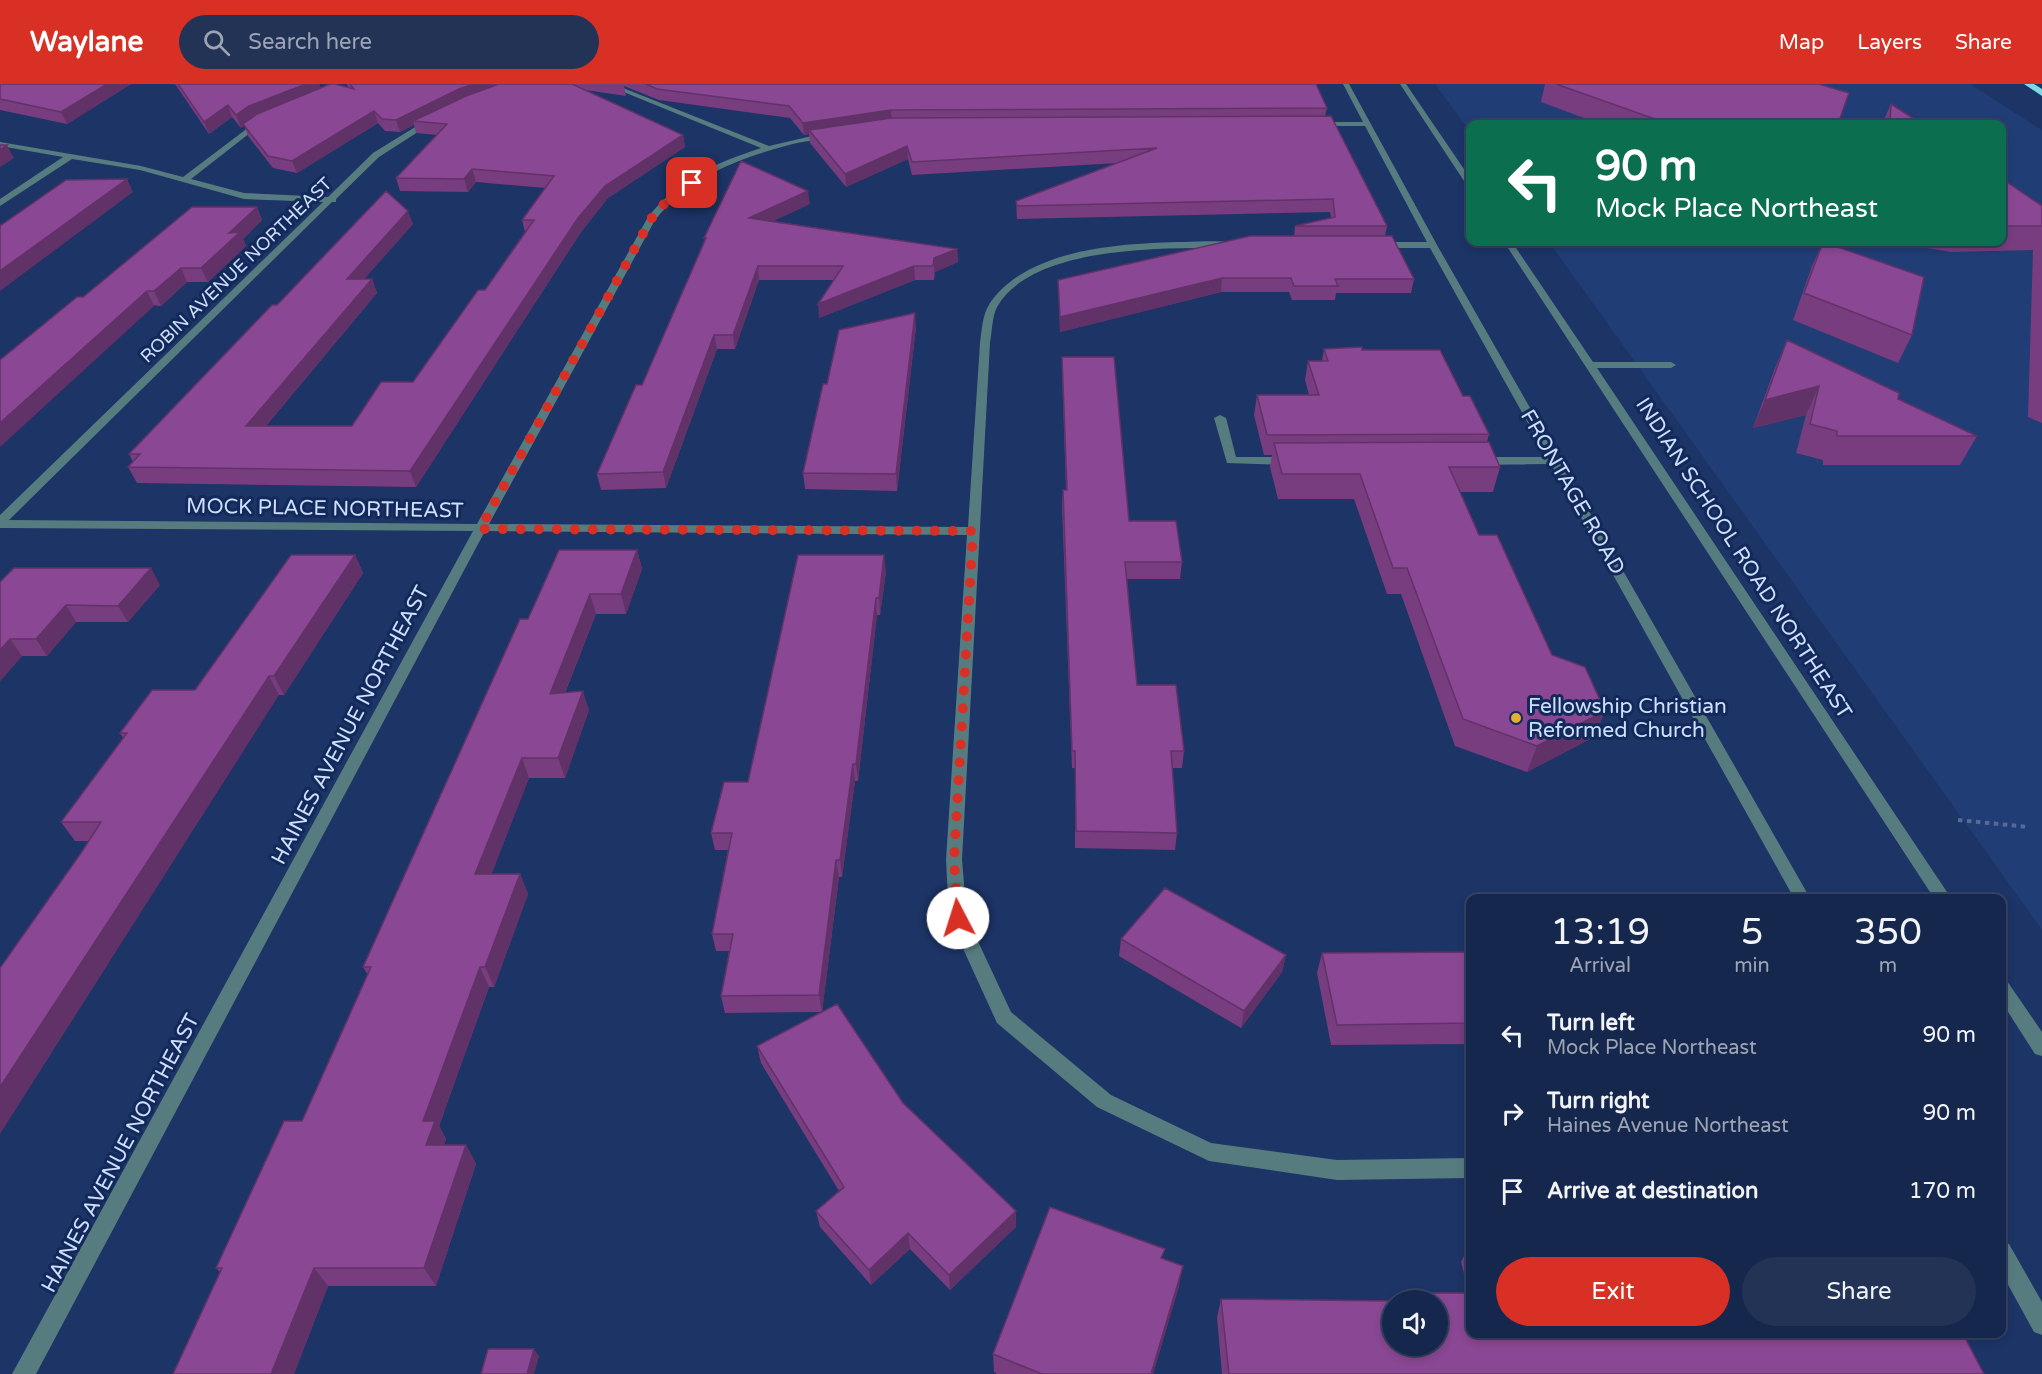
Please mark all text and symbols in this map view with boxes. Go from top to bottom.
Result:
search box [179,15,599,69]
text: Waylane [30,25,143,59]
icon: search [200,26,233,59]
text: Search here [248,29,372,55]
text: Map [1779,30,1824,55]
text: Layers [1857,30,1922,55]
text: Share [1955,30,2012,55]
text: 90 m [1595,141,1697,192]
icon: left [1496,144,1574,222]
pin [666,157,717,208]
icon: arrive [675,166,708,199]
street label: ROBIN AVENUE NORTHEAST [136,173,336,367]
text: Mock Place Northeast [1595,192,1878,225]
street label: INDIAN SCHOOL ROAD NORTHEAST [1630,393,1857,724]
street label: FRONTAGE ROAD [1515,405,1630,579]
street label: MOCK PLACE NORTHEAST [186,494,464,523]
street label: HAINES AVENUE NORTHEAST [266,581,435,869]
place label: Fellowship Christian Reformed Church [1528,694,1727,743]
marker: Fellowship Christian Reformed Church [1509,711,1523,725]
position arrow [926,886,990,950]
text: 13:19 [1550,911,1650,954]
text: 5 [1741,911,1763,954]
text: 350 [1854,911,1922,954]
text: Arrival [1569,954,1631,978]
text: min [1734,954,1770,978]
text: m [1879,954,1897,978]
street label: HAINES AVENUE NORTHEAST [36,1009,205,1297]
text: Turn left [1547,1010,1635,1036]
icon: left [1496,1019,1529,1052]
text: 90 m [1922,1022,1976,1048]
text: Mock Place Northeast [1547,1036,1757,1060]
text: Turn right [1547,1088,1649,1114]
icon: right [1496,1097,1529,1130]
text: 90 m [1922,1100,1976,1126]
text: Haines Avenue Northeast [1547,1114,1789,1138]
icon: arrive [1496,1175,1529,1208]
text: Arrive at destination [1547,1178,1758,1204]
text: 170 m [1909,1178,1976,1204]
button: Exit [1496,1257,1730,1326]
button: Share [1742,1257,1976,1326]
map controls [1382,1290,1448,1356]
button: sound [1382,1290,1448,1356]

